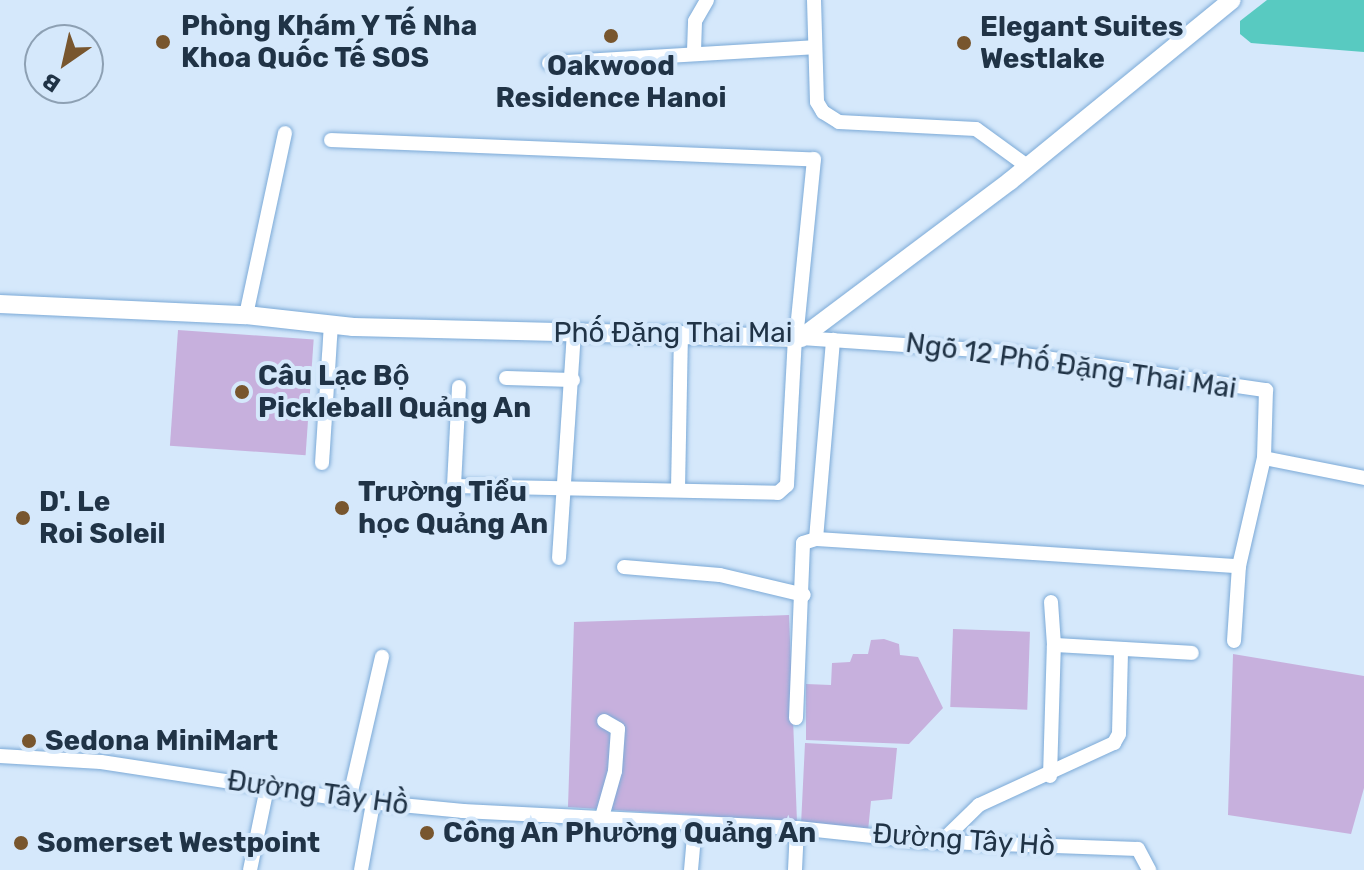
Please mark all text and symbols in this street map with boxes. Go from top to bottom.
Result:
place label: Phòng Khám Y Tế Nha Khoa Quốc Tế SOS [181,9,479,75]
place label: Elegant Suites Westlake [980,10,1183,76]
north arrow [24,24,104,104]
marker: Oakwood Residence Hanoi [602,27,620,45]
marker: Phòng Khám Y Tế Nha Khoa Quốc Tế SOS [152,31,174,53]
marker: Elegant Suites Westlake [955,34,973,52]
place label: Oakwood Residence Hanoi [495,49,727,115]
text: B [37,67,65,98]
street label: Phố Đặng Thai Mai [553,316,793,350]
street label: Ngõ 12 Phố Đặng Thai Mai [903,326,1239,406]
place label: Câu Lạc Bộ Pickleball Quảng An [258,359,532,425]
marker: Câu Lạc Bộ Pickleball Quảng An [233,383,251,401]
place label: Trường Tiểu học Quảng An [358,475,549,541]
place label: D'. Le Roi Soleil [39,485,166,551]
marker: Trường Tiểu học Quảng An [333,499,351,517]
marker: D'. Le Roi Soleil [14,509,32,527]
place label: Sedona MiniMart [45,724,278,758]
marker: Sedona MiniMart [20,732,38,750]
street label: Đường Tây Hồ [224,764,412,822]
place label: Công An Phường Quảng An [443,816,818,850]
street label: Đường Tây Hồ [871,817,1057,863]
marker: Công An Phường Quảng An [418,824,436,842]
place label: Somerset Westpoint [37,826,320,860]
marker: Somerset Westpoint [12,834,30,852]

